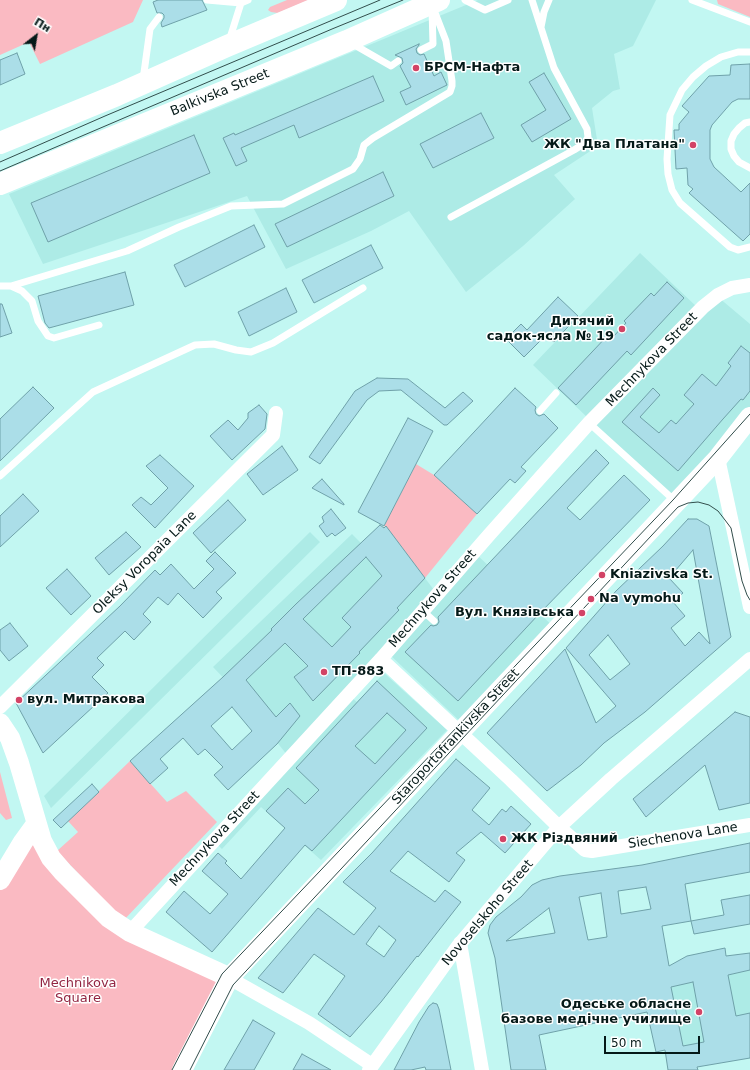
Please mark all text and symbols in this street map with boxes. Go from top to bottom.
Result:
text: Пн [32,15,53,35]
north arrow [16,16,56,56]
place label: БРСМ-Нафта [424,60,520,76]
marker: БРСМ-Нафта [411,63,421,73]
street label: Balkivska Street [168,66,272,120]
place label: ЖК "Два Платана" [544,137,685,153]
marker: ЖК "Два Платана" [688,140,698,150]
street label: Mechnykova Street [603,310,701,410]
place label: Дитячий садок-ясла № 19 [487,314,614,345]
marker: Дитячий садок-ясла № 19 [617,324,627,334]
street label: Oleksy Voropaia Lane [90,508,200,618]
street label: Mechnykova Street [386,547,480,651]
place label: Kniazivska St. [610,567,713,583]
marker: Kniazivska St. [597,570,607,580]
place label: Na vymohu [599,591,681,607]
marker: Na vymohu [586,594,596,604]
place label: Вул. Князівська [455,605,574,621]
marker: Вул. Князівська [577,608,587,618]
place label: ТП-883 [332,664,384,680]
street label: Staroportofrankivska Street [389,666,523,808]
marker: ТП-883 [319,667,329,677]
place label: вул. Митракова [27,692,145,708]
marker: вул. Митракова [14,695,24,705]
street label: Mechnykova Street [167,788,263,890]
street label: Siechenova Lane [627,820,739,852]
place label: ЖК Різдвяний [511,831,618,847]
marker: ЖК Різдвяний [498,834,508,844]
street label: Novoselskoho Street [439,857,537,969]
park label: Mechnikova Square [39,976,117,1007]
place label: Одеське обласне базове медічне училище [501,997,691,1028]
marker: Одеське обласне базове медічне училище [694,1007,704,1017]
scale bar [606,1028,702,1054]
text: 50 m [611,1036,642,1050]

